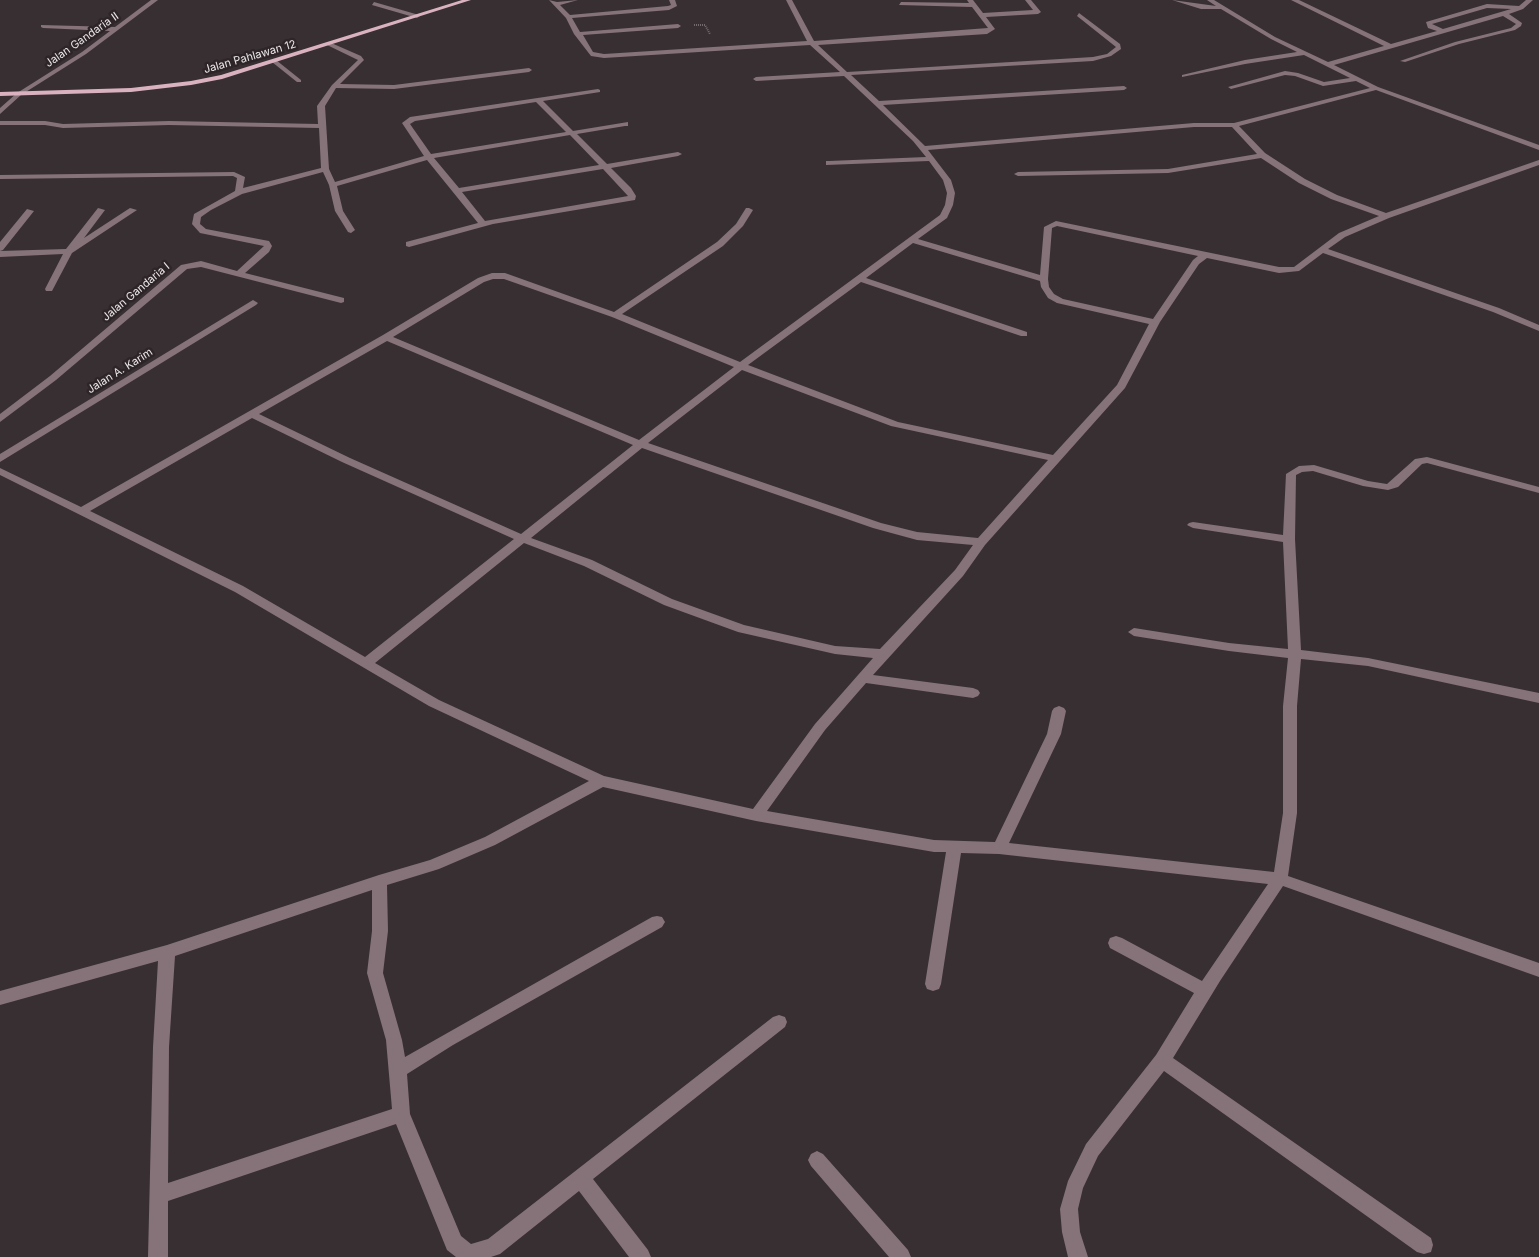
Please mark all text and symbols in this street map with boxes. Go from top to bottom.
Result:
street label: Jalan Gandaria II [43,10,121,70]
street label: Jalan Pahlawan 12 [202,38,298,76]
street label: Jalan Gandaria I [100,260,172,324]
street label: Jalan A. Karim [85,346,155,396]

